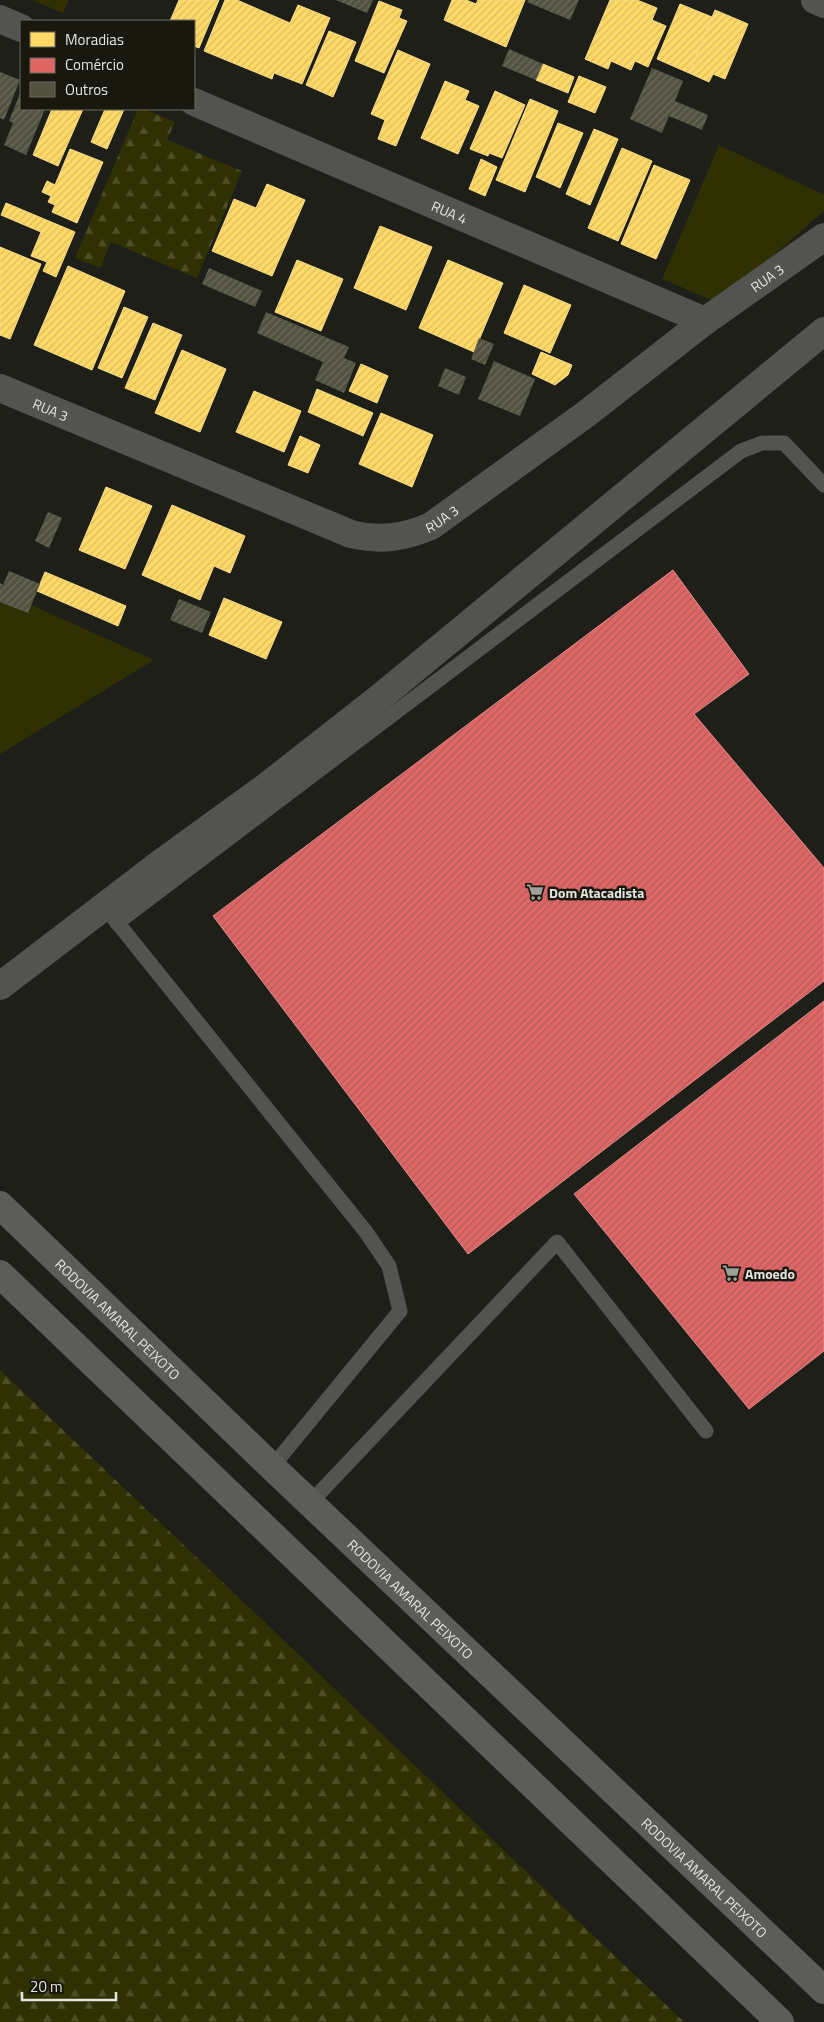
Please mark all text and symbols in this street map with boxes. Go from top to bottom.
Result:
legend [20,20,195,110]
text: Moradias [65,28,124,51]
text: Comércio [65,53,124,76]
text: Outros [65,78,108,101]
street label: RUA 4 [428,195,471,228]
street label: RUA 3 [746,258,788,297]
street label: RUA 3 [30,392,72,426]
street label: RUA 3 [422,499,462,538]
supermarket icon: Dom Atacadista [525,882,545,902]
place label: Dom Atacadista [549,882,644,903]
street label: RODOVIA AMARAL PEIXOTO [51,1253,185,1384]
supermarket icon: Amoedo [721,1263,741,1283]
place label: Amoedo [745,1263,795,1284]
street label: RODOVIA AMARAL PEIXOTO [343,1534,479,1664]
street label: RODOVIA AMARAL PEIXOTO [637,1812,773,1942]
scale bar [22,1970,116,2002]
text: 20 m [30,1975,63,1998]

